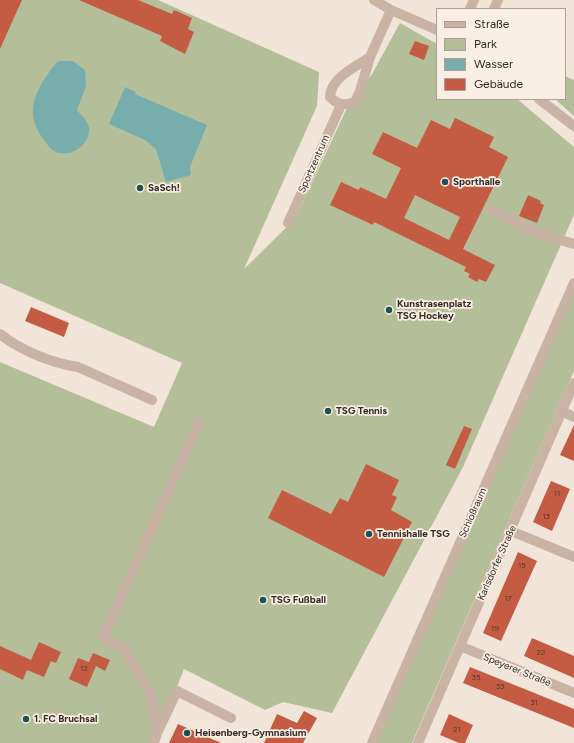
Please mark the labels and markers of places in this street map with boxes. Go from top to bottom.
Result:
place label: Sporthalle [453,176,500,188]
marker: Sporthalle [440,177,450,187]
place label: SaSch! [148,182,180,194]
marker: SaSch! [135,183,145,193]
place label: Kunstrasenplatz TSG Hockey [397,298,471,322]
marker: Kunstrasenplatz TSG Hockey [384,305,394,315]
place label: TSG Tennis [336,405,387,417]
marker: TSG Tennis [323,406,333,416]
place label: Tennishalle TSG [377,528,450,540]
marker: Tennishalle TSG [364,529,374,539]
place label: TSG Fußball [271,594,326,606]
marker: TSG Fußball [258,595,268,605]
place label: 1. FC Bruchsal [34,713,97,725]
marker: 1. FC Bruchsal [21,714,31,724]
place label: Heisenberg-Gymnasium [195,727,307,739]
marker: Heisenberg-Gymnasium [182,728,192,738]

